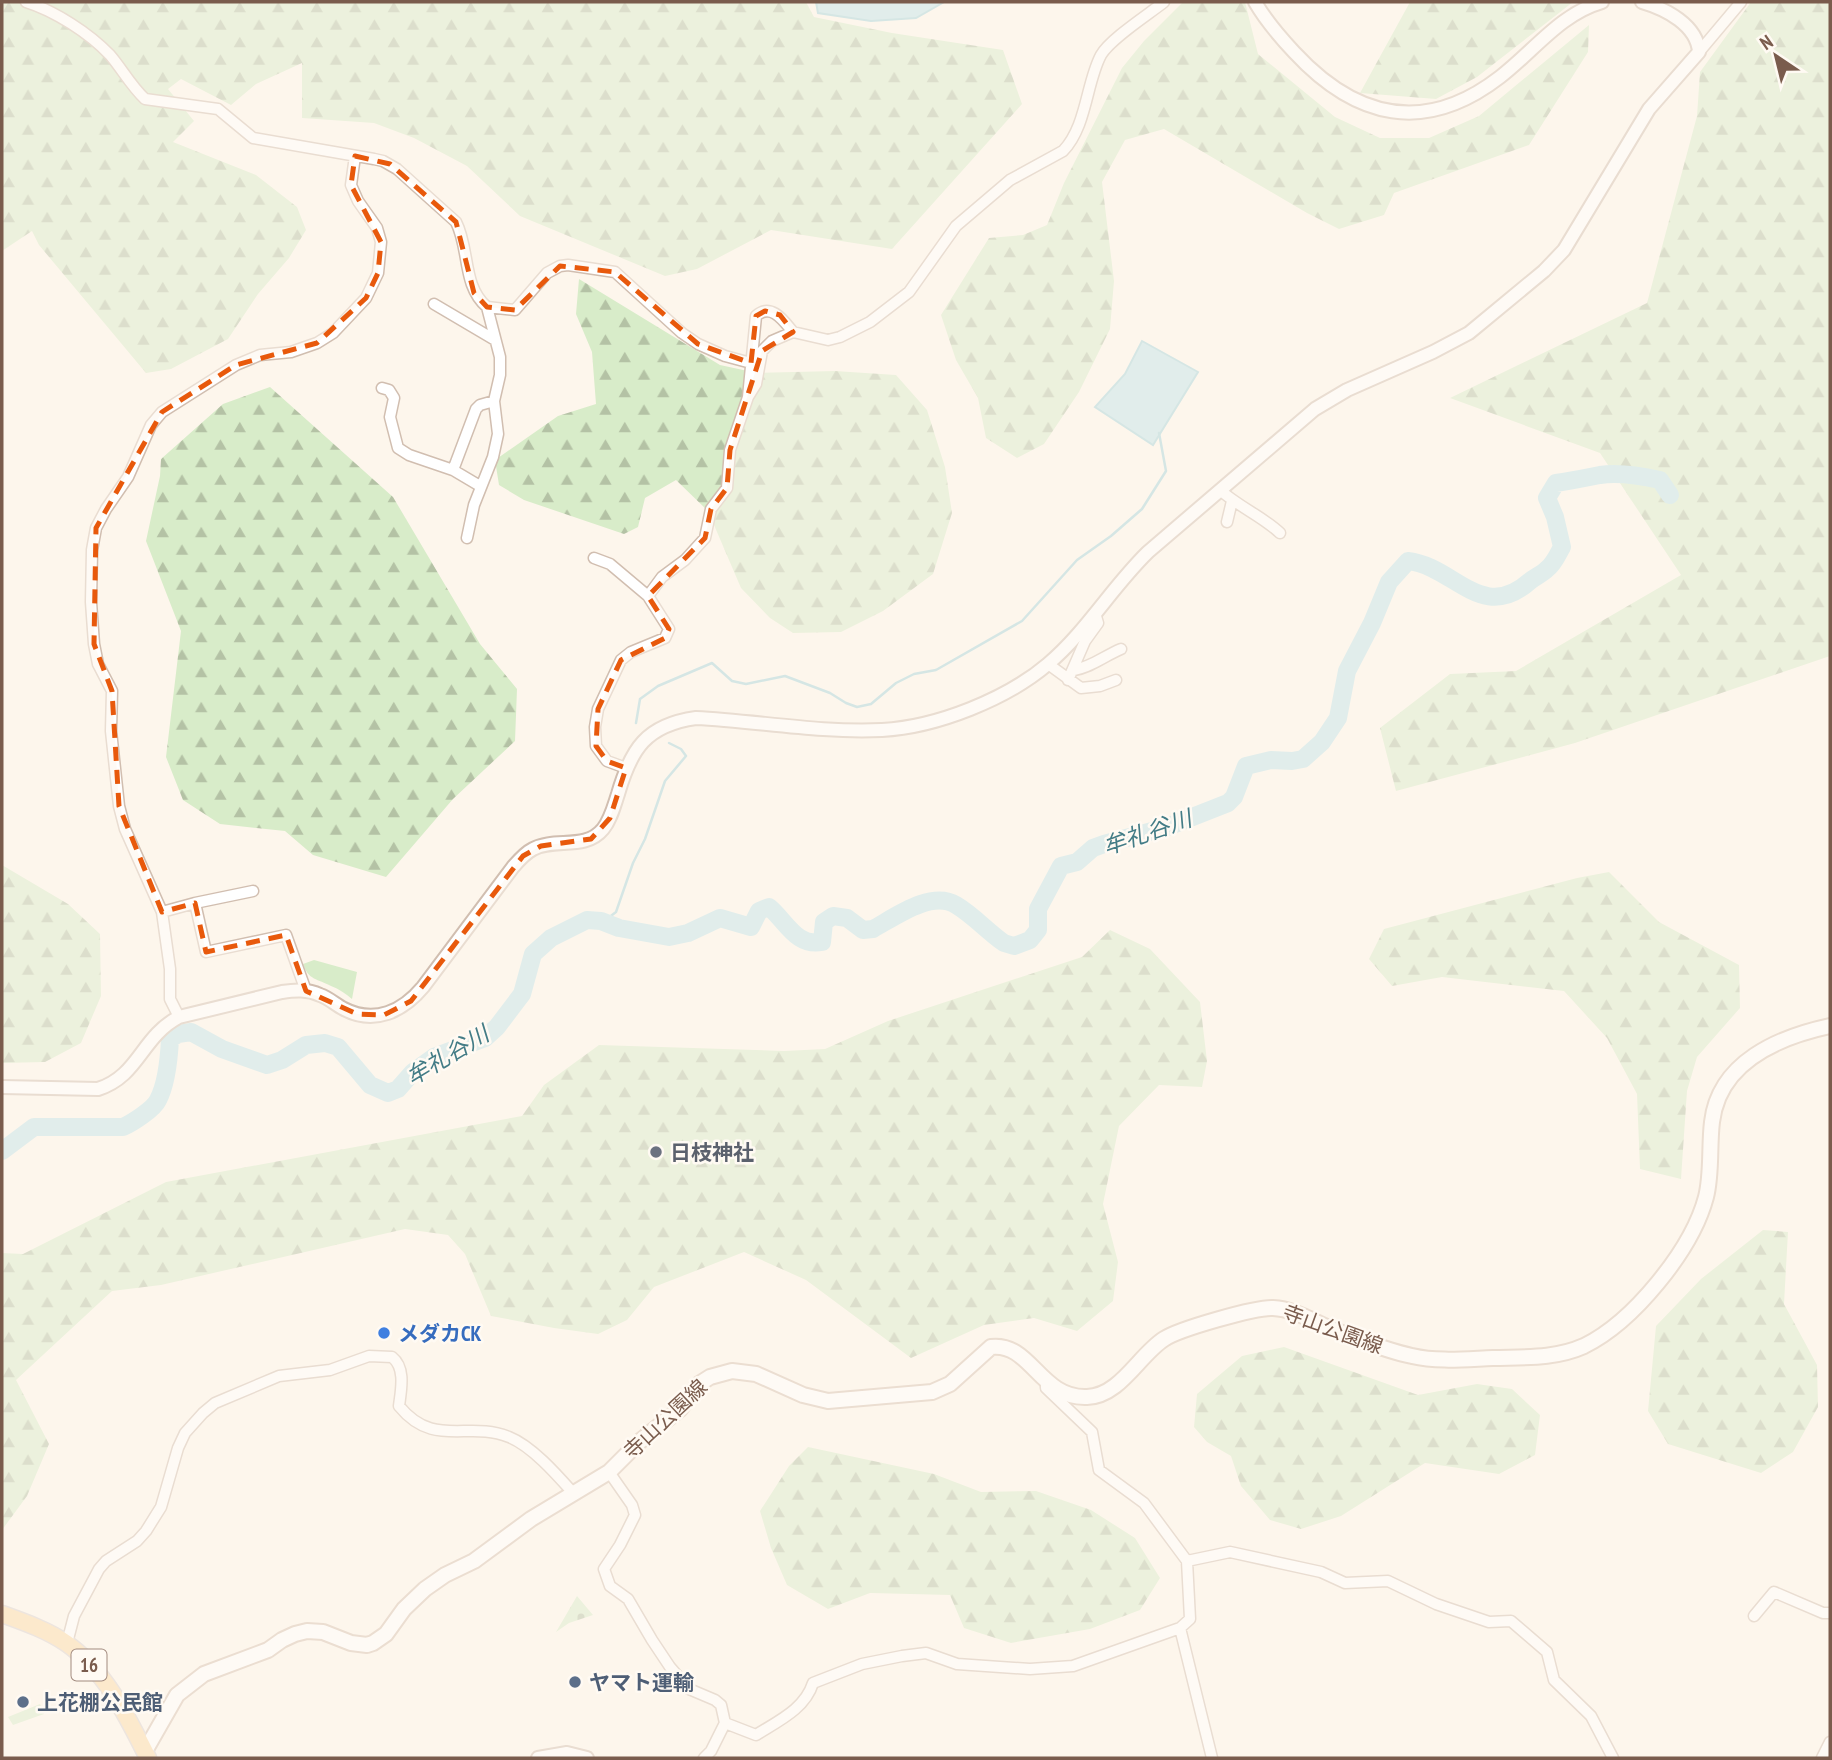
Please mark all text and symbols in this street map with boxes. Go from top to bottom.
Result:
north arrow [1741,21,1811,91]
text: N [1755,29,1777,55]
water label: 牟礼谷川 [1099,802,1198,861]
water label: 牟礼谷川 [400,1017,496,1091]
place label: 日枝神社 [670,1139,754,1166]
marker: 日枝神社 [648,1144,664,1160]
street label: 寺山公園線 [1279,1298,1387,1360]
place label: メダカCK [398,1320,482,1347]
marker: メダカCK [376,1325,392,1341]
street label: 寺山公園線 [617,1373,713,1465]
road number: 16 [72,1650,106,1680]
place label: ヤマト運輸 [589,1669,694,1696]
marker: ヤマト運輸 [567,1674,583,1690]
place label: 上花棚公民館 [37,1689,163,1716]
marker: 上花棚公民館 [15,1694,31,1710]

